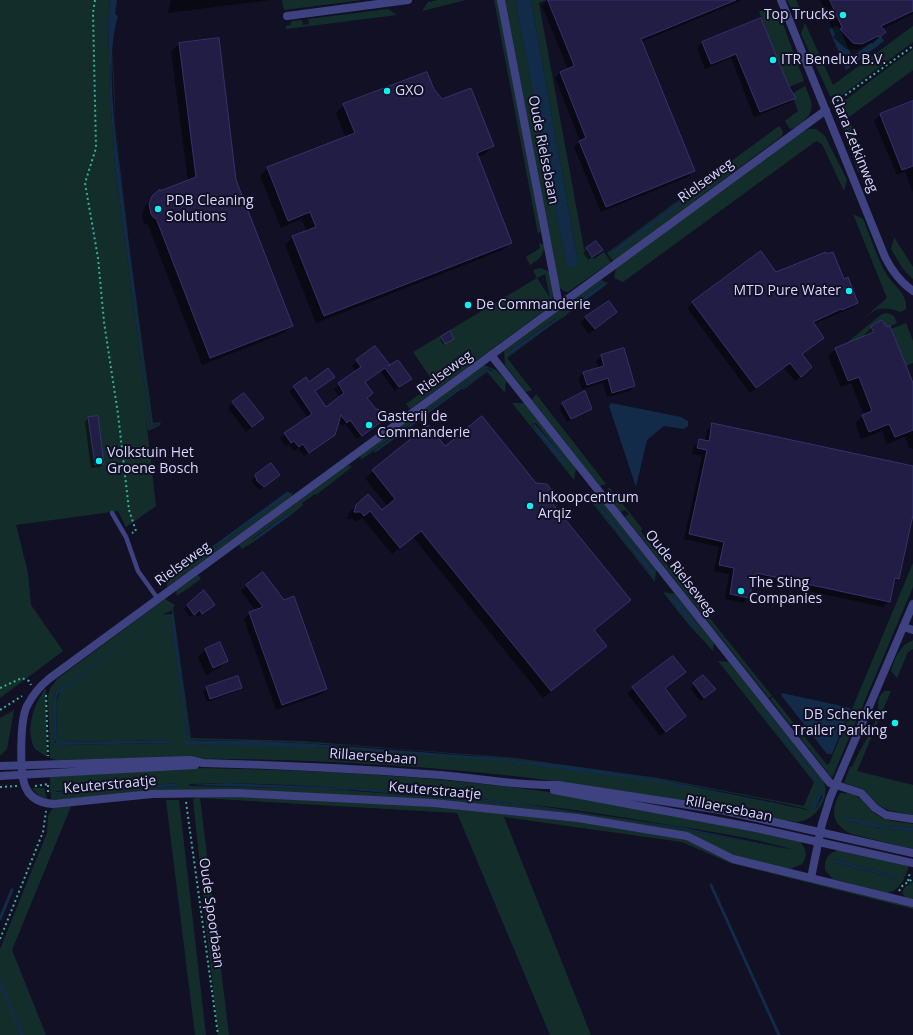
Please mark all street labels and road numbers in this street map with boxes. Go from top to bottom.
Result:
street label: Clara Zetkinweg [827,93,881,195]
street label: Oude Rielsebaan [524,94,562,206]
street label: Rielseweg [675,155,737,207]
street label: Rielseweg [414,347,476,399]
street label: Oude Rielseweg [641,527,719,619]
street label: Rielseweg [152,538,214,590]
street label: Rillaersebaan [329,746,417,768]
street label: Keuterstraatje [63,773,157,797]
street label: Keuterstraatje [388,779,482,803]
street label: Rillaersebaan [684,792,774,826]
street label: Oude Spoorbaan [195,857,227,969]

